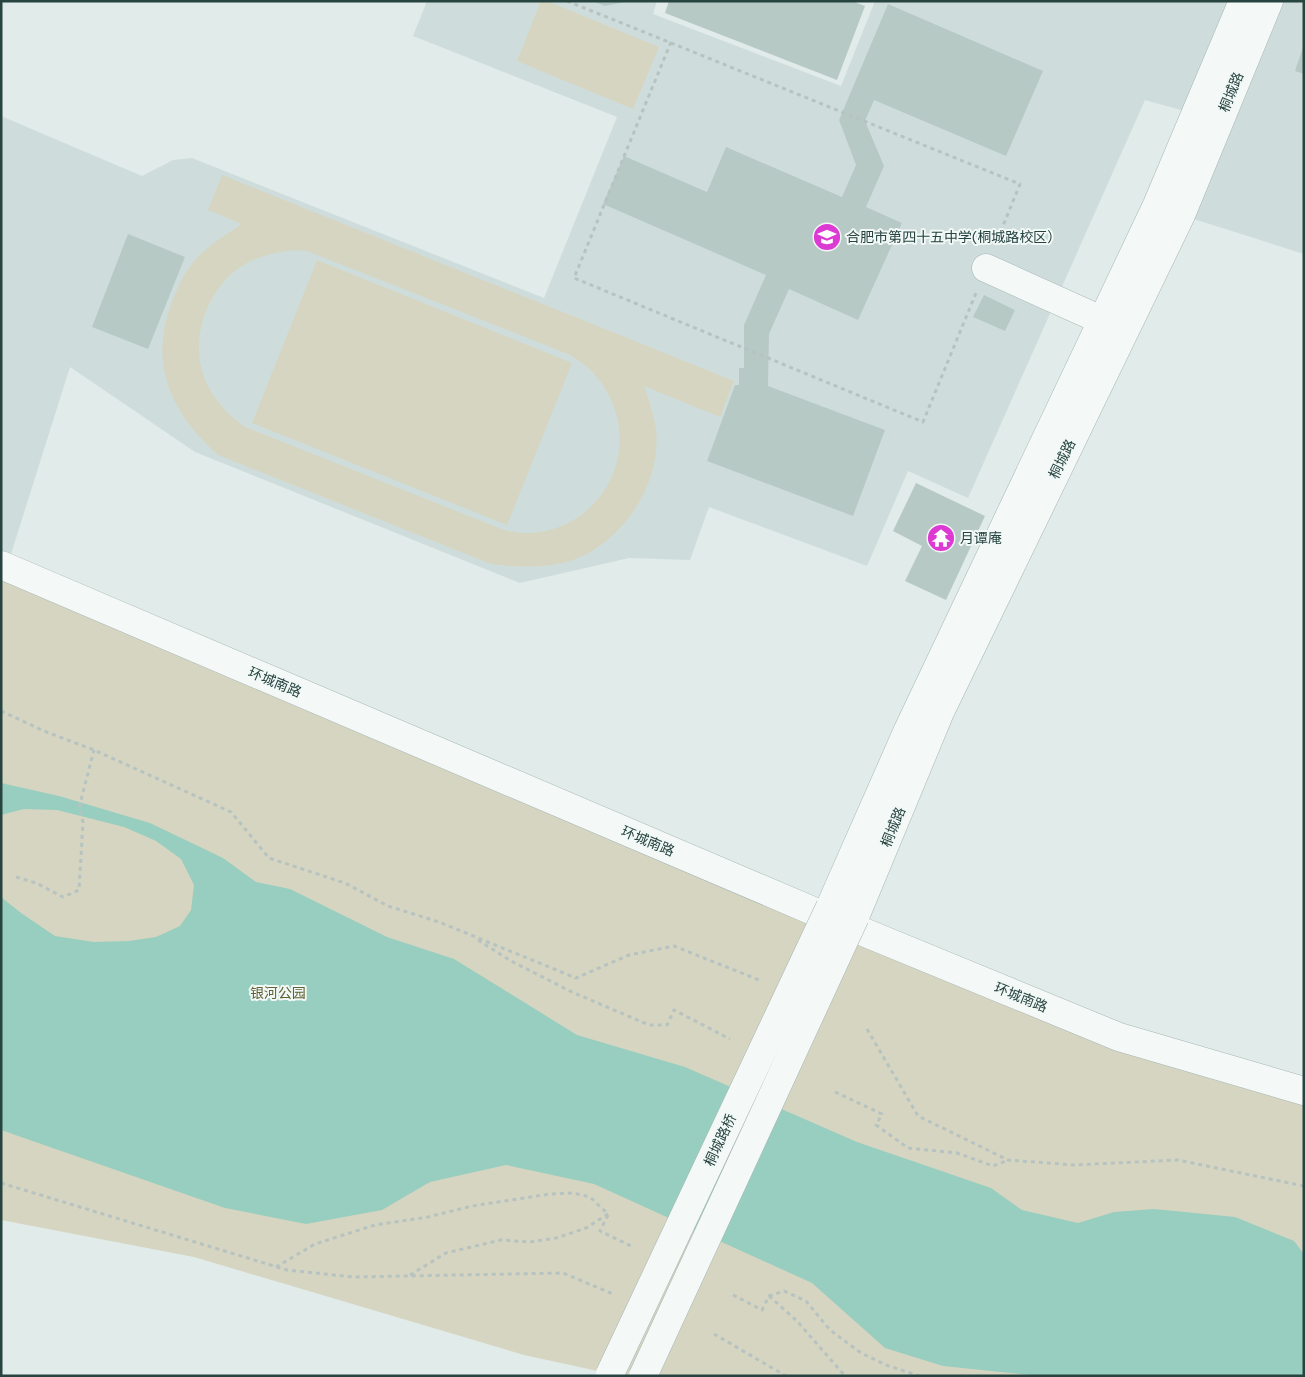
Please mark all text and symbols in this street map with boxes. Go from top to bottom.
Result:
street label: 桐城路 [1215,69,1247,115]
school or university icon: 合肥市第四十五中学(桐城路校区） [812,222,842,252]
place label: 合肥市第四十五中学(桐城路校区） [846,228,1061,246]
street label: 桐城路 [1045,436,1079,482]
temple icon: 月谭庵 [926,523,956,553]
place label: 月谭庵 [960,529,1002,547]
street label: 环城南路 [246,663,304,701]
street label: 桐城路 [877,804,909,850]
street label: 环城南路 [619,822,677,860]
street label: 环城南路 [992,978,1050,1016]
park label: 银河公园 [250,984,306,1002]
street label: 桐城路桥 [700,1111,740,1169]

